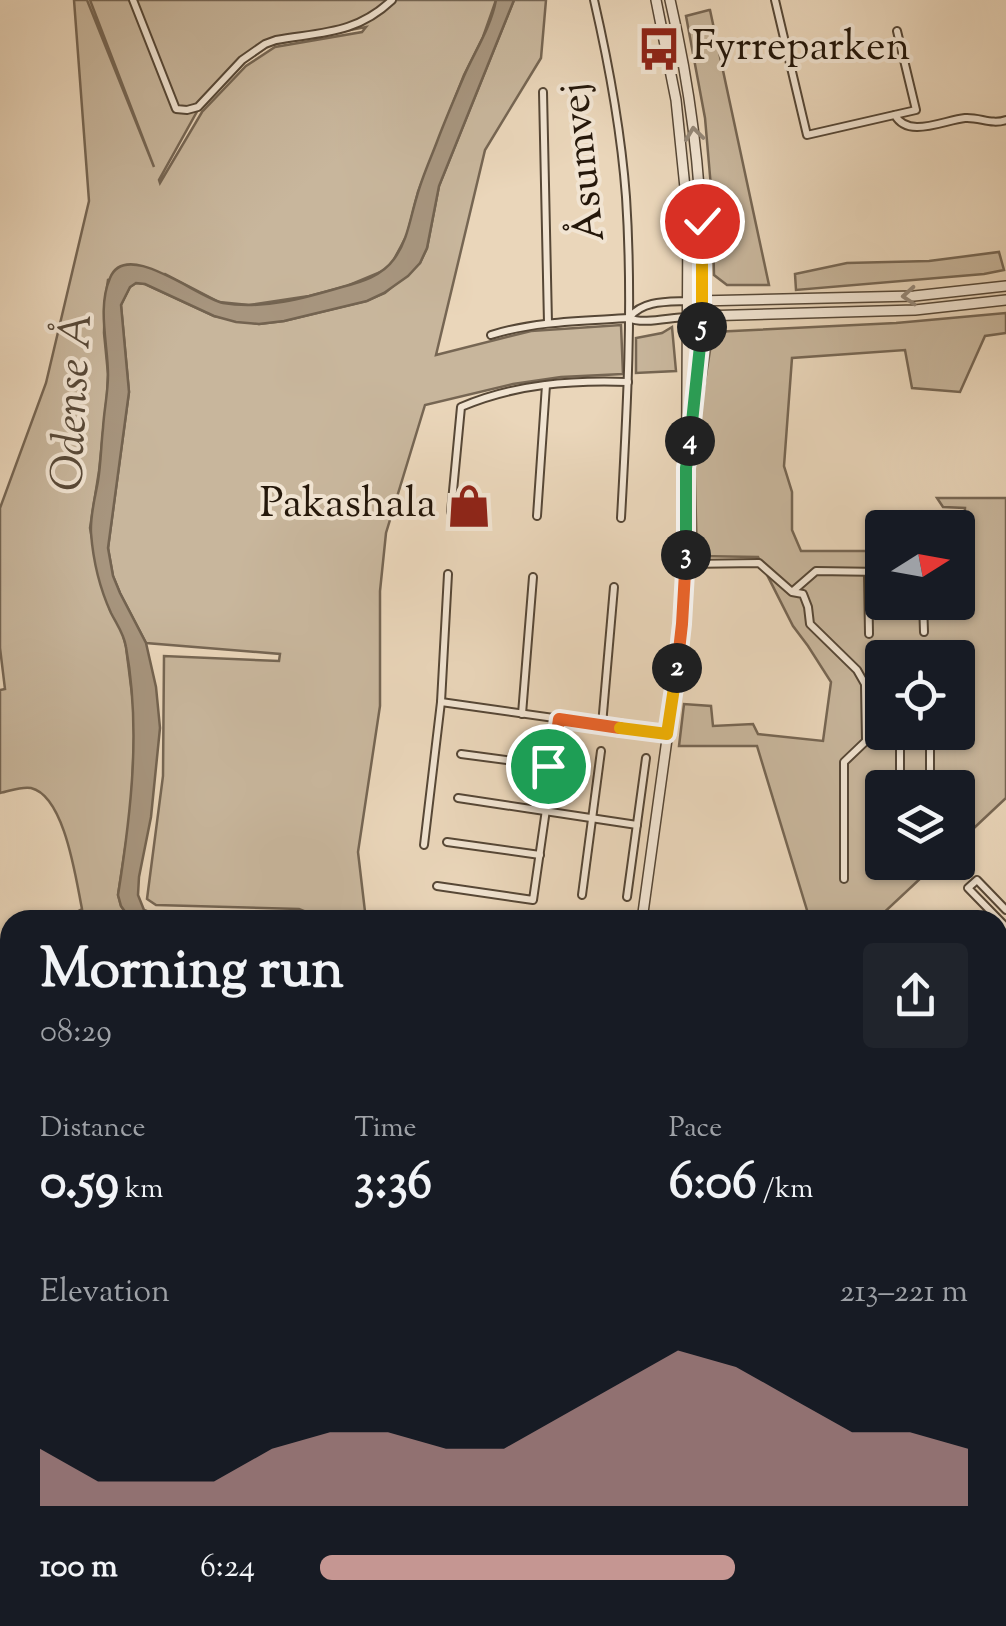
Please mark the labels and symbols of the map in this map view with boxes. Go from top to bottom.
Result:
place label: Fyrreparken [692,19,910,79]
bus stop icon: Fyrreparken [635,25,683,73]
street label: Åsumvej [547,79,623,245]
one-way arrow [684,126,705,142]
pin [660,179,745,264]
one-way arrow [901,284,917,306]
pin: 5 [677,302,727,352]
water label: Odense Å [38,313,112,493]
pin: 4 [665,416,715,466]
place label: Pakashala [260,476,436,536]
shop icon: Pakashala [445,482,493,530]
north arrow [865,510,975,620]
pin: 3 [661,530,711,580]
pin: 2 [652,643,702,693]
pin [506,724,591,809]

